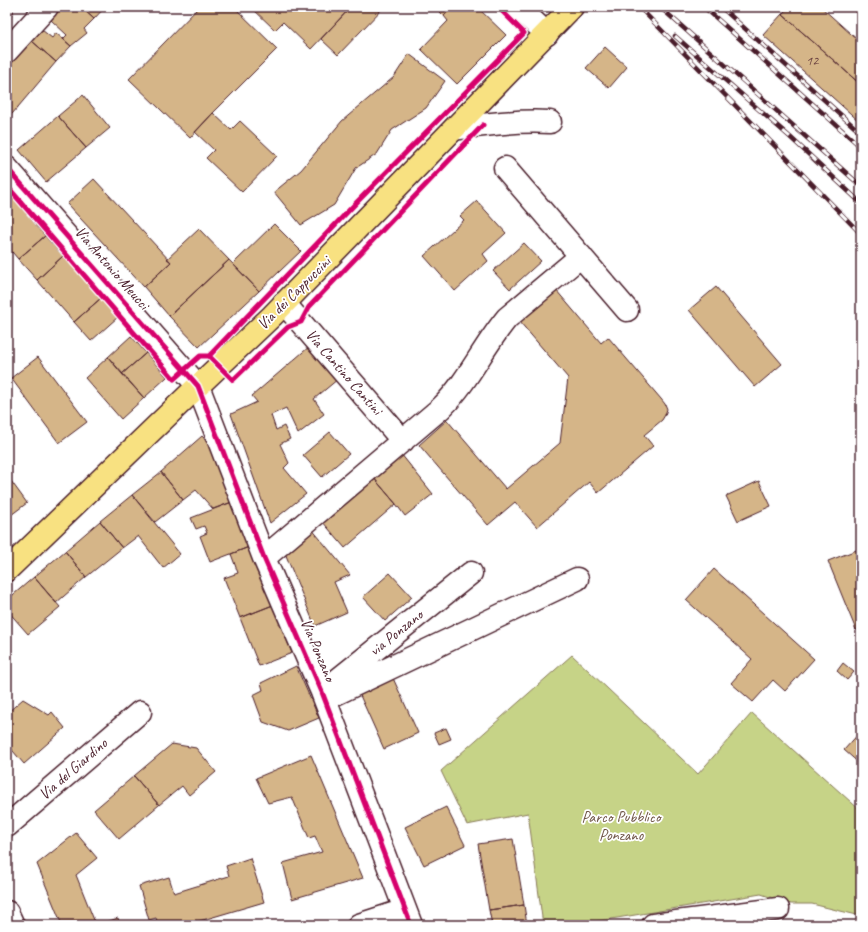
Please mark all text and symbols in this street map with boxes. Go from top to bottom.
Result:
house number: 12 [806,52,820,69]
street label: Via Antonio Meucci [70,222,155,315]
street label: Via dei Cappuccini [253,251,336,334]
street label: Via Cantino Cantini [301,325,388,421]
street label: via Ponzano [365,604,429,661]
street label: Via Ponzano [296,616,341,686]
street label: Via del Giardino [35,733,112,804]
park label: Parco Pubblico Ponzano [582,807,663,845]

